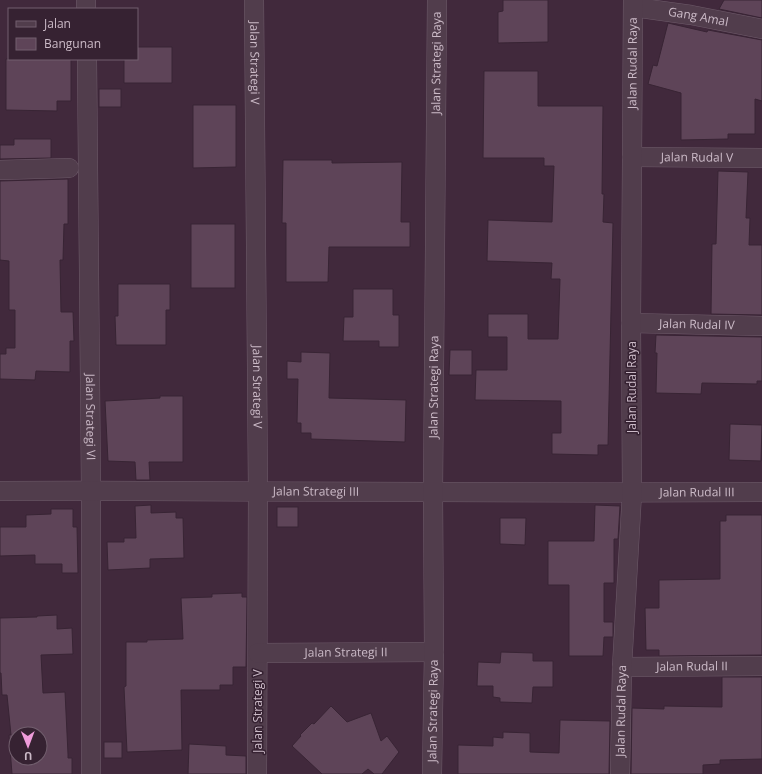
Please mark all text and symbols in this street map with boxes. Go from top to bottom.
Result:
street label: Gang Amal [667,3,730,30]
legend [8,8,138,60]
street label: Jalan Strategi Raya [427,11,445,116]
text: Jalan [43,15,71,32]
street label: Jalan Rudal Raya [623,17,641,110]
street label: Jalan Strategi V [246,20,264,106]
text: Bangunan [44,35,101,52]
street label: Jalan Rudal V [660,148,734,166]
street label: Jalan Rudal IV [658,315,736,333]
street label: Jalan Strategi Raya [424,335,442,440]
street label: Jalan Rudal Raya [623,341,640,434]
street label: Jalan Strategi V [249,344,266,430]
street label: Jalan Strategi VI [82,373,100,460]
street label: Jalan Strategi III [272,482,359,500]
street label: Jalan Rudal III [658,483,735,501]
street label: Jalan Strategi II [303,643,388,661]
street label: Jalan Rudal II [655,657,728,675]
street label: Jalan Strategi Raya [423,659,442,764]
street label: Jalan Rudal Raya [611,665,630,758]
street label: Jalan Strategi V [249,668,266,754]
north arrow [8,726,48,766]
text: U [24,749,32,764]

